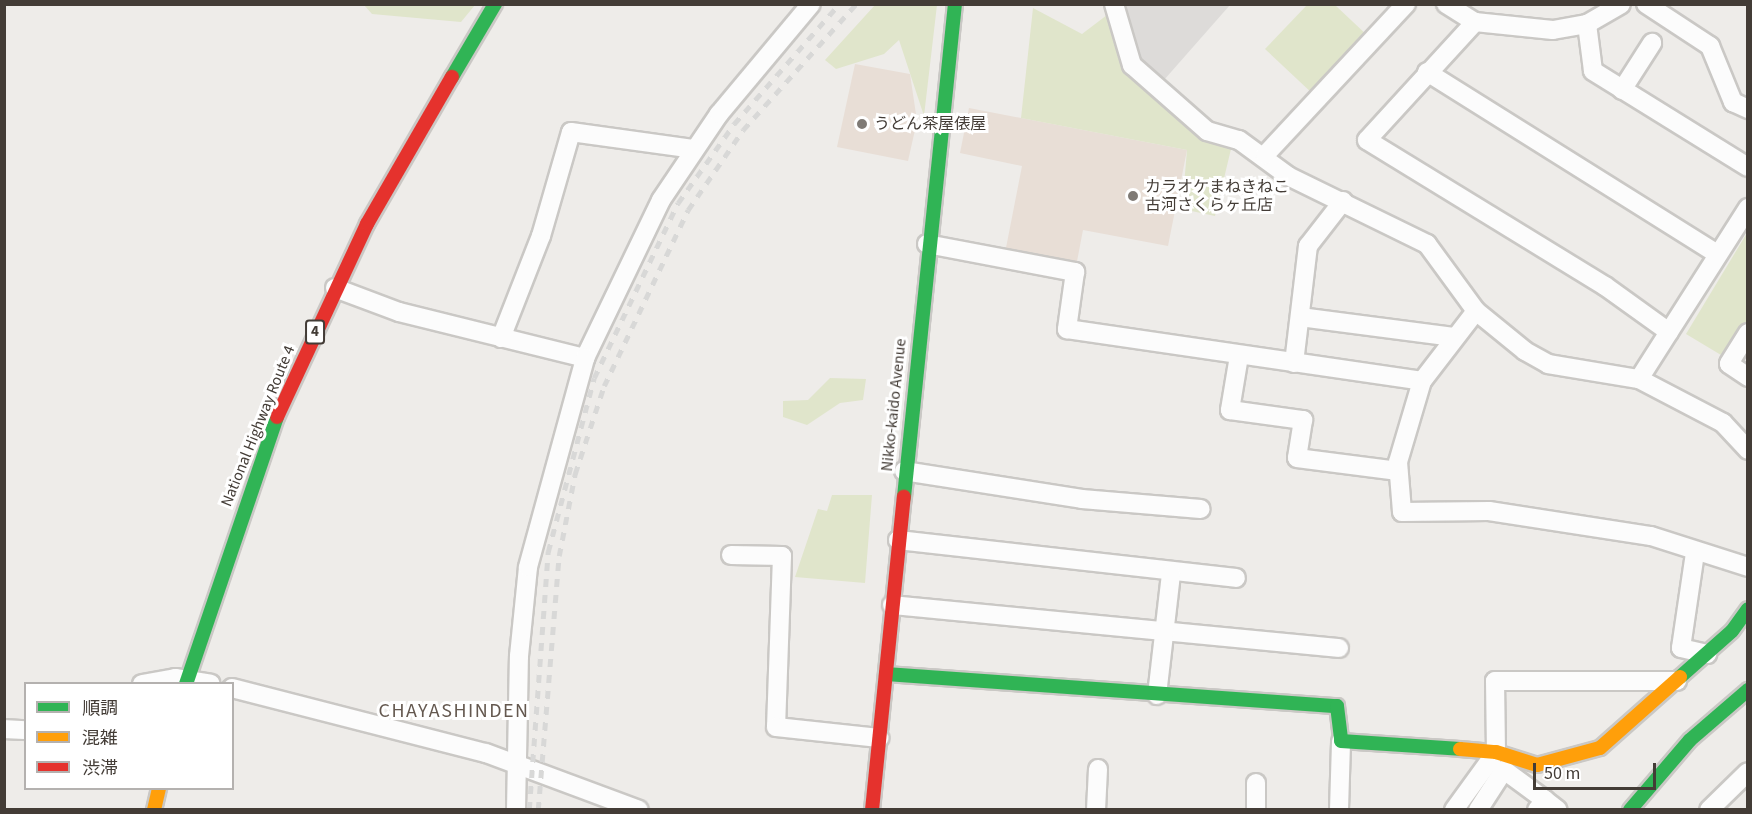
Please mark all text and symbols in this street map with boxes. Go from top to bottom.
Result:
place label: うどん茶屋俵屋 [874,114,986,134]
marker: うどん茶屋俵屋 [855,117,869,131]
place label: カラオケまねきねこ 古河さくらヶ丘店 [1145,177,1289,215]
marker: カラオケまねきねこ 古河さくらヶ丘店 [1126,189,1140,203]
road number: 4 [304,320,326,344]
street label: Nikko-kaido Avenue [877,338,911,472]
street label: National Highway Route 4 [217,343,299,509]
legend [24,682,234,790]
text: 順調 [82,696,118,721]
district label: CHAYASHINDEN [379,699,529,723]
text: 混雑 [82,726,118,751]
scale bar [1536,751,1659,789]
text: 渋滞 [82,756,118,781]
text: 50 m [1544,761,1580,786]

